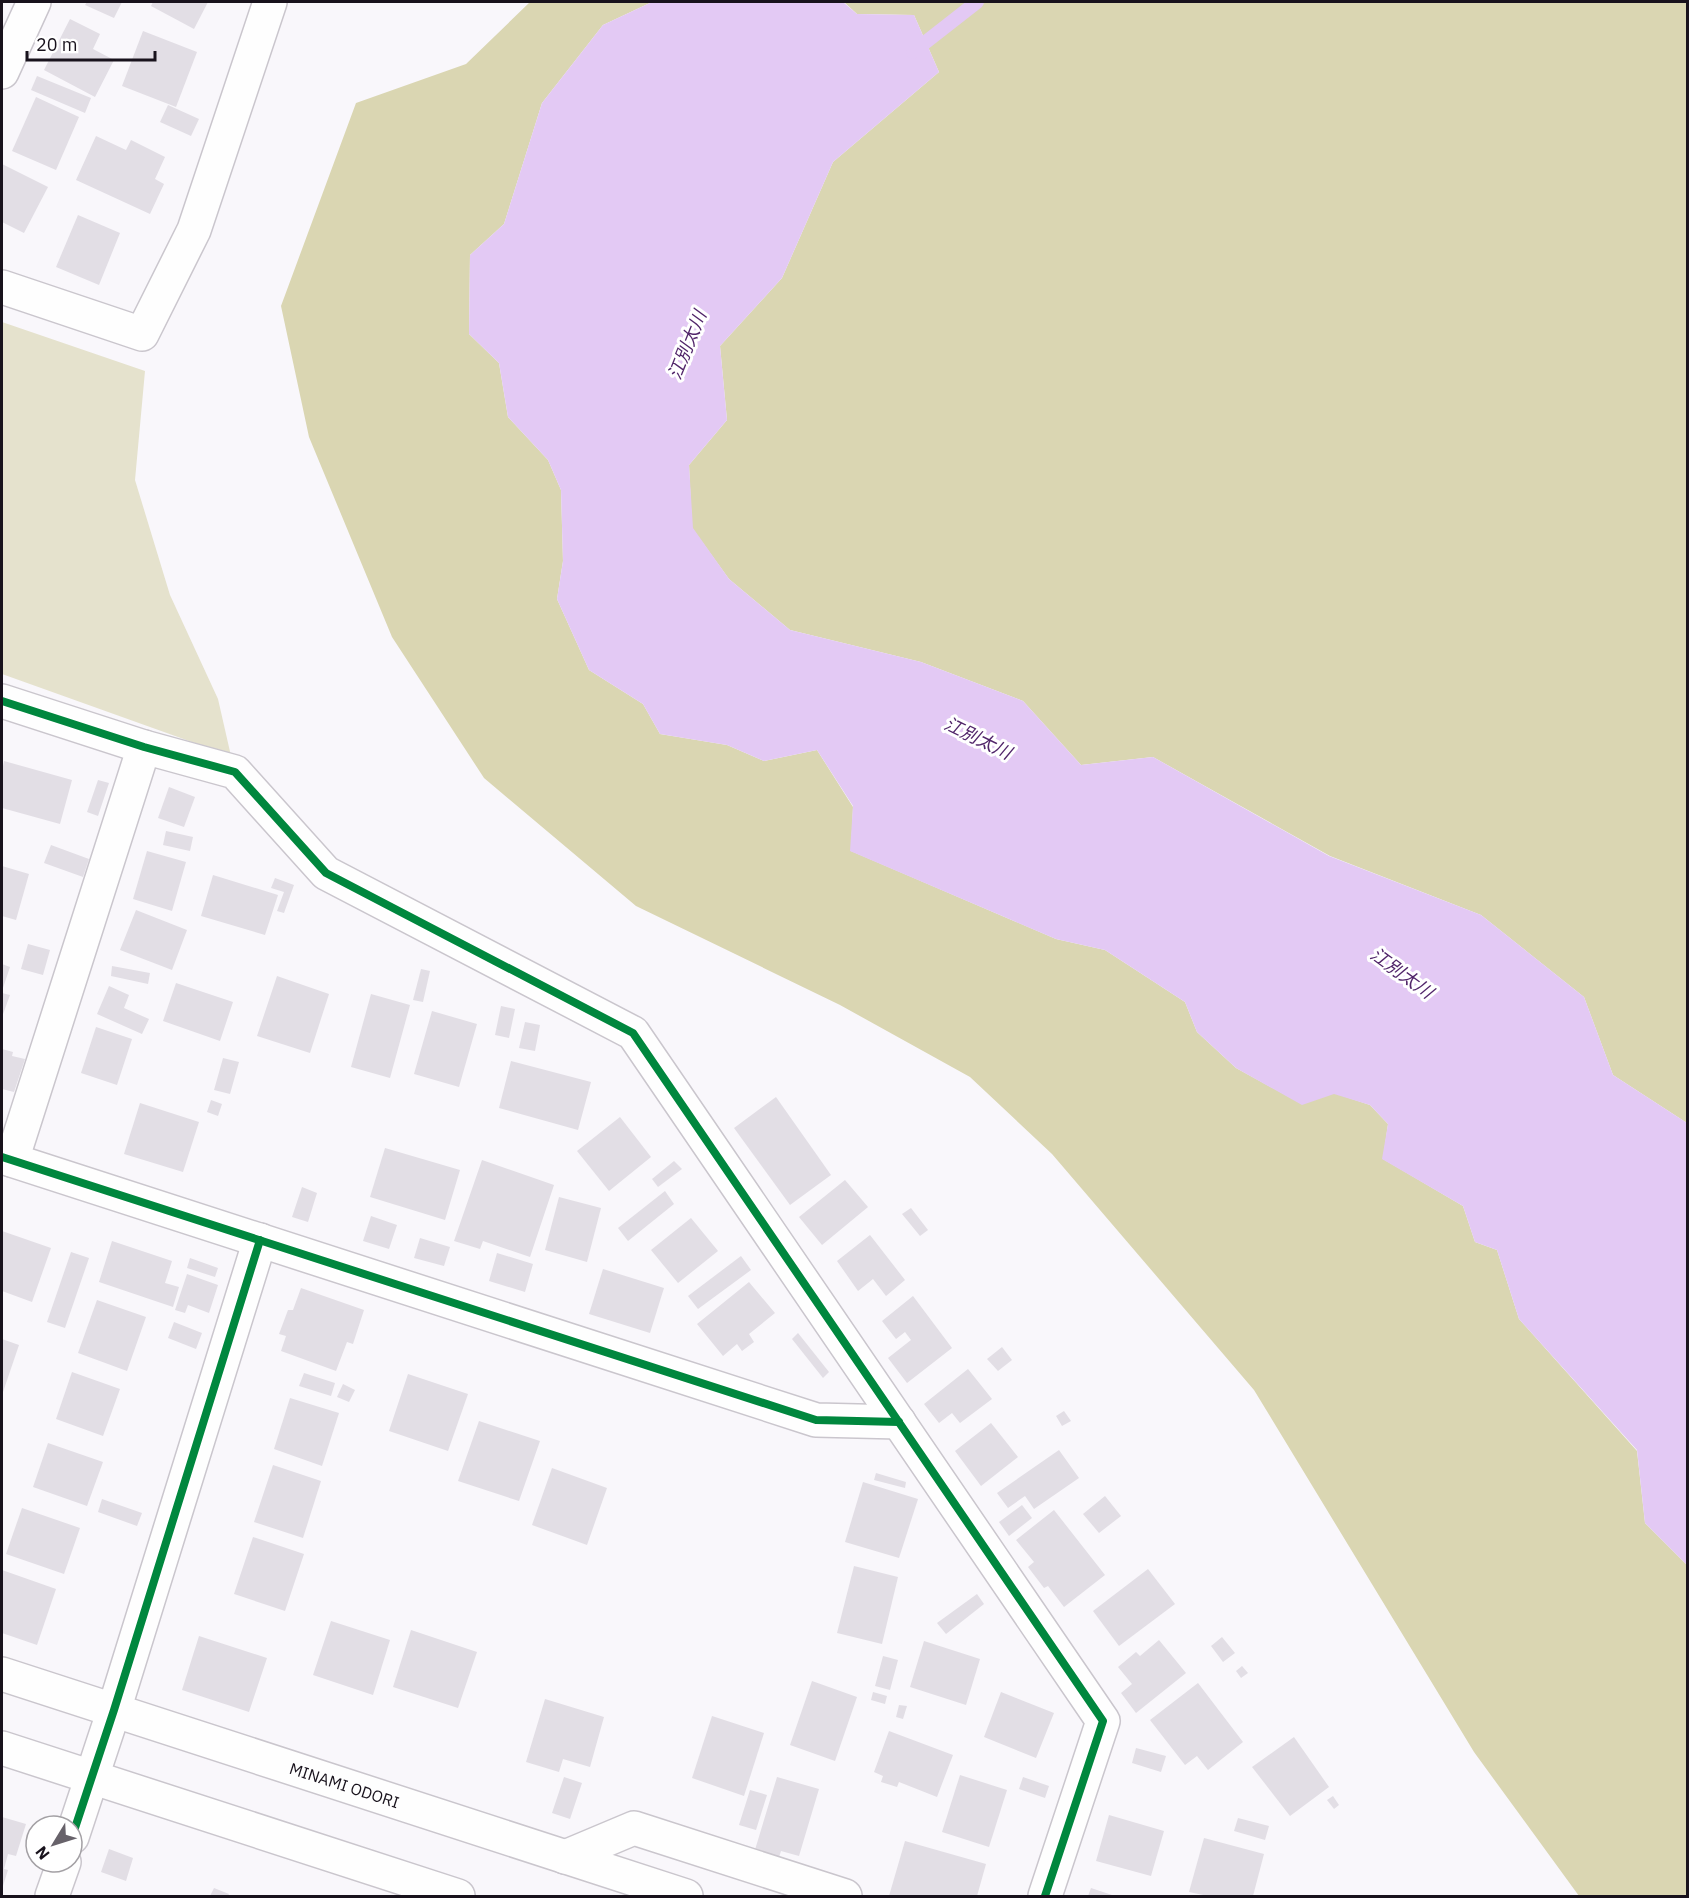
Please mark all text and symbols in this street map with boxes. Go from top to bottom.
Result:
scale bar [27,24,154,62]
text: 20 m [36,33,78,56]
water label: 江別太川 [663,305,712,383]
water label: 江別太川 [941,712,1017,765]
water label: 江別太川 [1366,943,1440,1005]
street label: MINAMI ODORI [287,1758,402,1812]
north arrow [24,1814,84,1874]
text: N [31,1843,54,1864]

